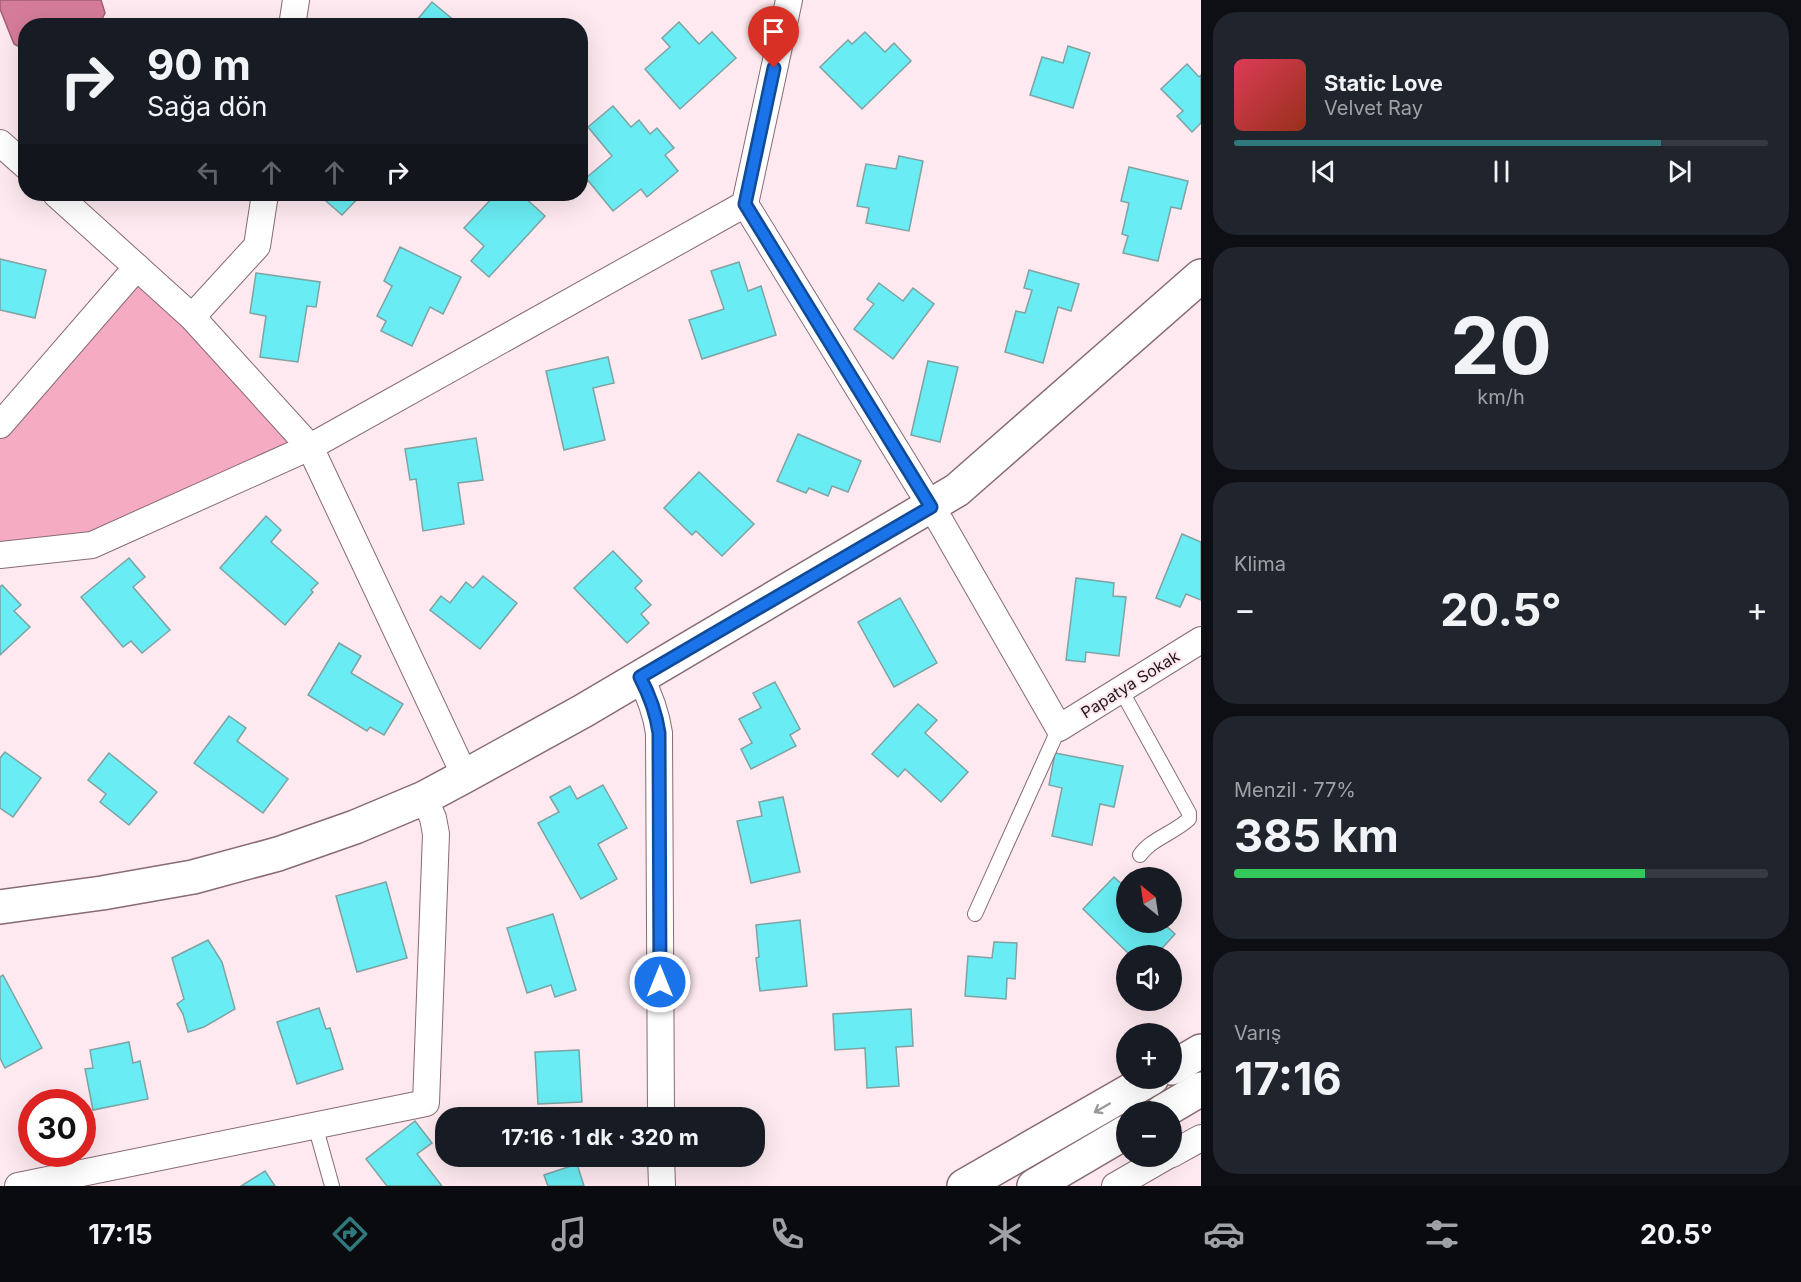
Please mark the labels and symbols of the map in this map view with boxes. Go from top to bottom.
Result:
pin [748,6,799,68]
street label: Papatya Sokak [1077,646,1183,722]
north arrow [1116,867,1182,933]
position arrow [628,950,692,1014]
speed limit sign: 30 [18,1089,96,1167]
one-way arrow [1094,1102,1111,1114]

